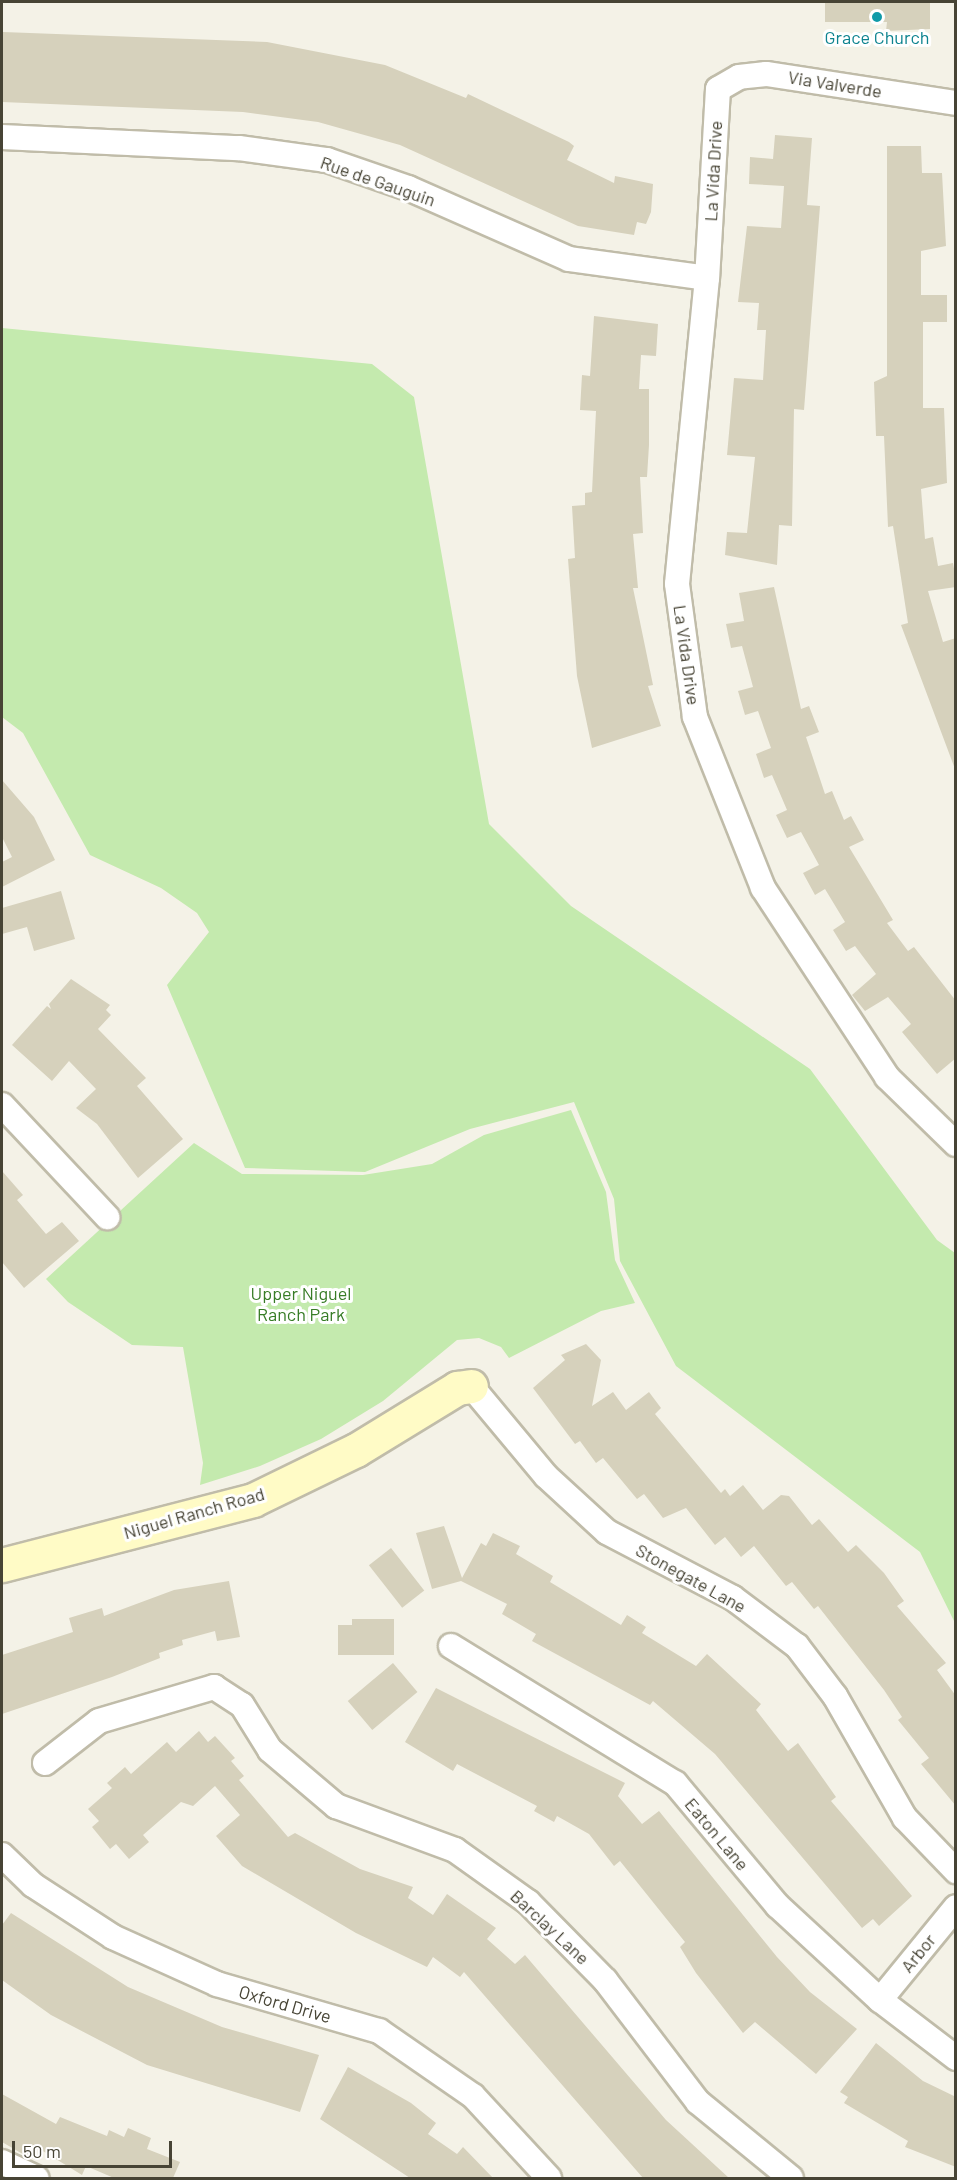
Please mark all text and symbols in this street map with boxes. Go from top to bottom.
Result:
marker: Grace Church [870,10,884,24]
place label: Grace Church [824,26,930,48]
street label: Via Valverde [787,66,883,102]
street label: La Vida Drive [700,120,726,222]
street label: Rue de Gauguin [318,151,438,211]
street label: La Vida Drive [669,604,705,706]
park label: Upper Niguel Ranch Park [251,1283,351,1326]
street label: Niguel Ranch Road [121,1483,267,1543]
street label: Stonegate Lane [632,1539,750,1617]
street label: Eaton Lane [680,1793,754,1875]
street label: Barclay Lane [506,1885,594,1969]
street label: Arbor [896,1929,940,1977]
street label: Oxford Drive [236,1981,334,2027]
scale bar [15,2129,176,2167]
text: 50 m [23,2140,61,2162]

